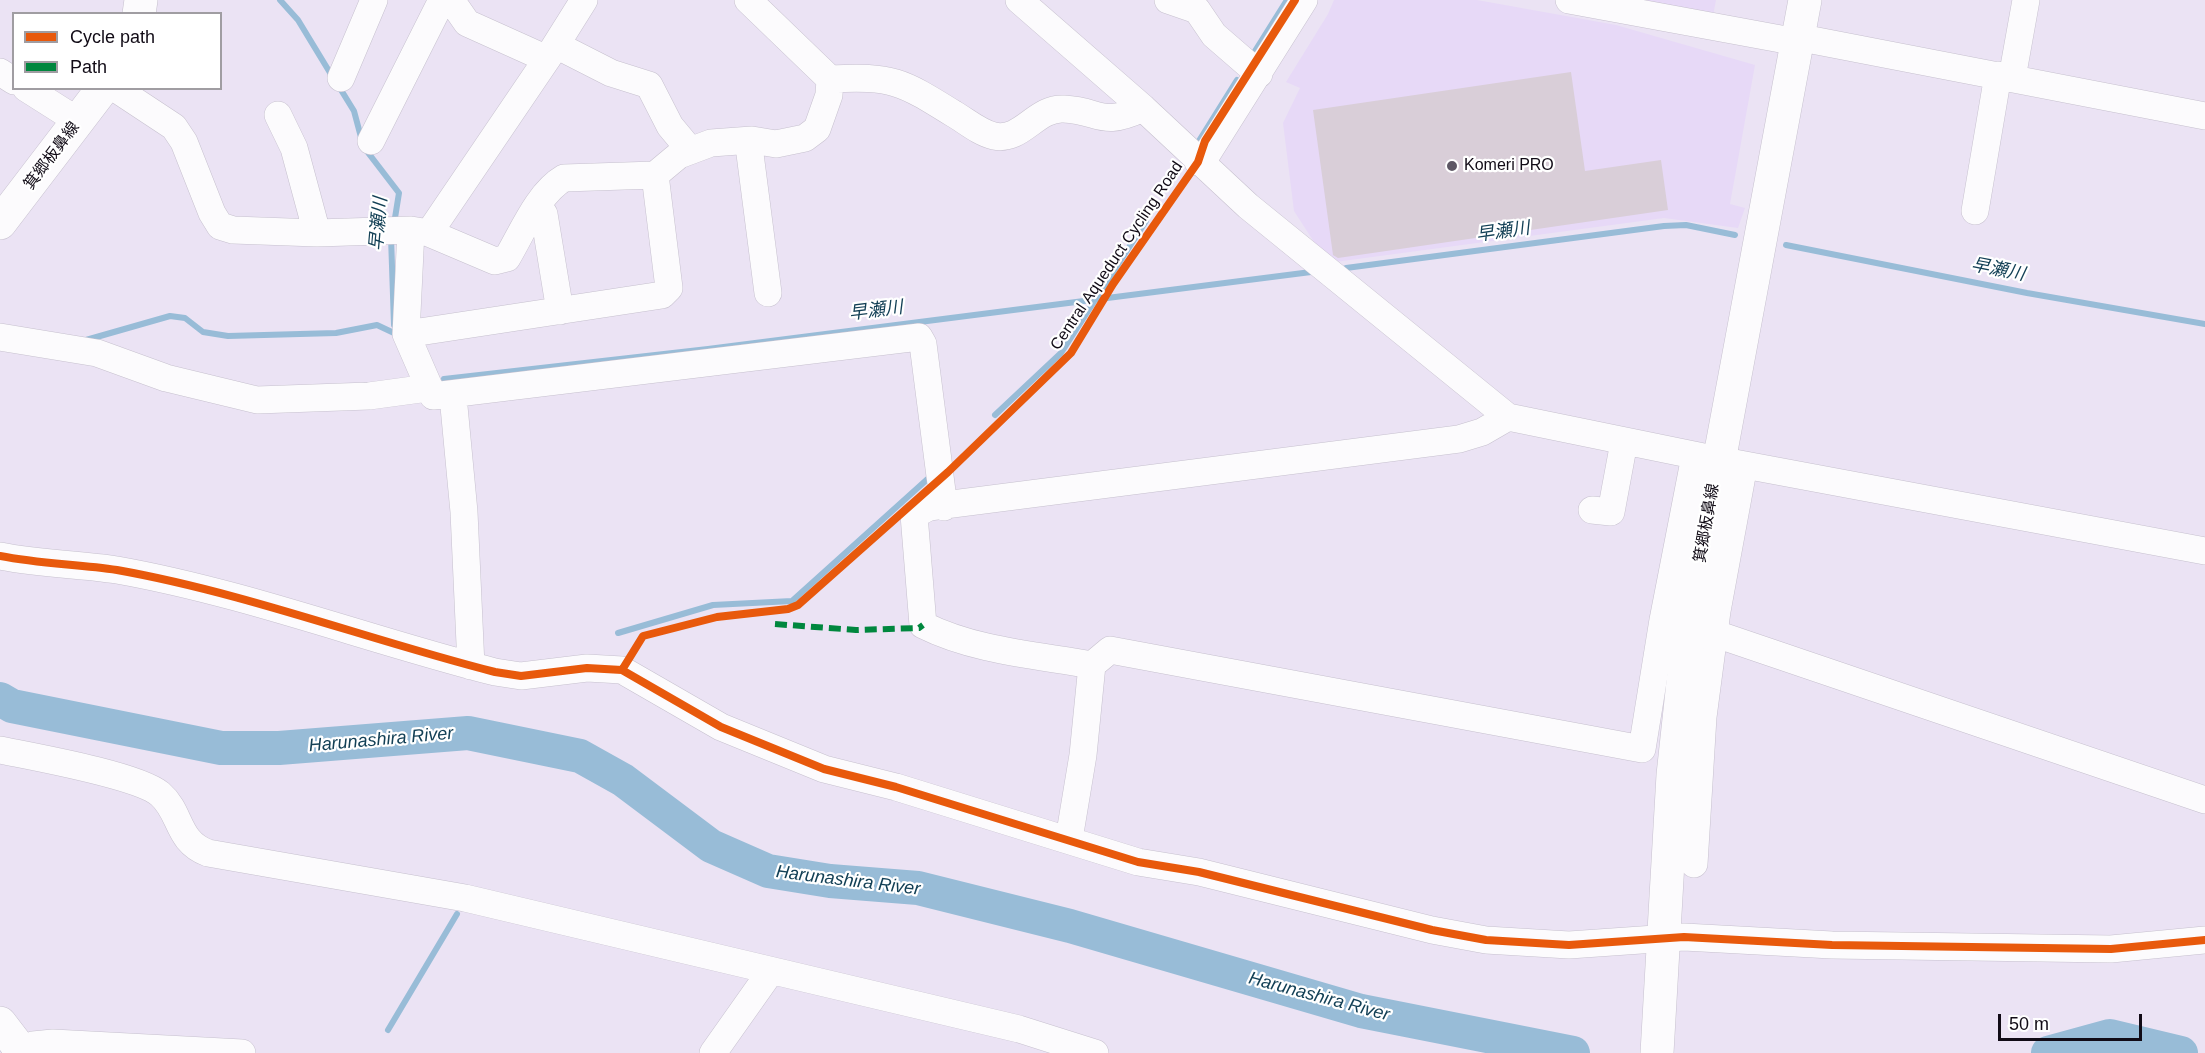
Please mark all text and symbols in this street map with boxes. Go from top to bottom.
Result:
legend [12,12,222,90]
text: Cycle path [70,27,155,47]
text: Path [70,57,107,77]
street label: 箕郷板鼻線 [20,118,84,194]
place label: Komeri PRO [1464,156,1554,176]
street label: Central Aqueduct Cycling Road [1047,158,1187,354]
marker: Komeri PRO [1445,159,1459,173]
water label: 早瀬川 [366,196,392,252]
water label: 早瀬川 [1475,218,1531,246]
water label: 早瀬川 [1969,254,2027,286]
water label: 早瀬川 [848,297,904,325]
street label: 箕郷板鼻線 [1691,482,1723,564]
water label: Harunashira River [308,723,454,757]
water label: Harunashira River [775,861,921,901]
water label: Harunashira River [1246,968,1392,1026]
scale bar [2001,1002,2145,1040]
text: 50 m [2009,1014,2049,1034]

